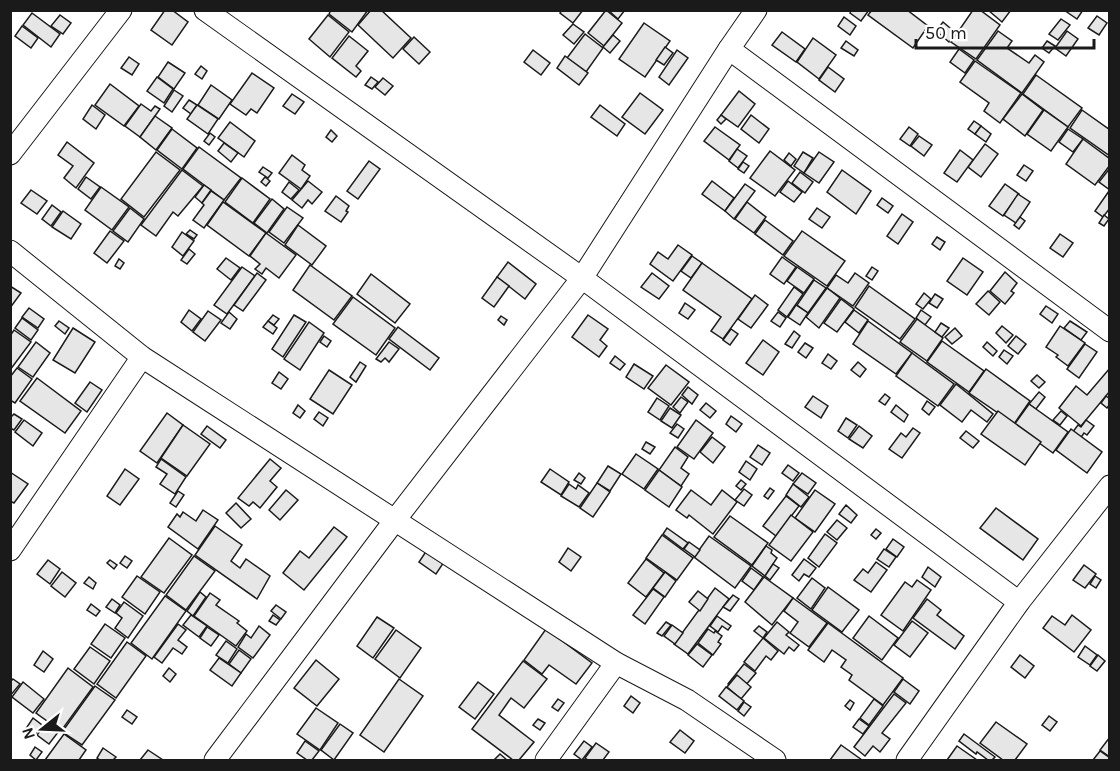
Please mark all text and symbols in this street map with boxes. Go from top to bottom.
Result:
scale bar [916,12,1094,50]
text: 50 m [925,22,967,44]
north arrow [12,699,72,759]
text: N [17,725,39,742]

